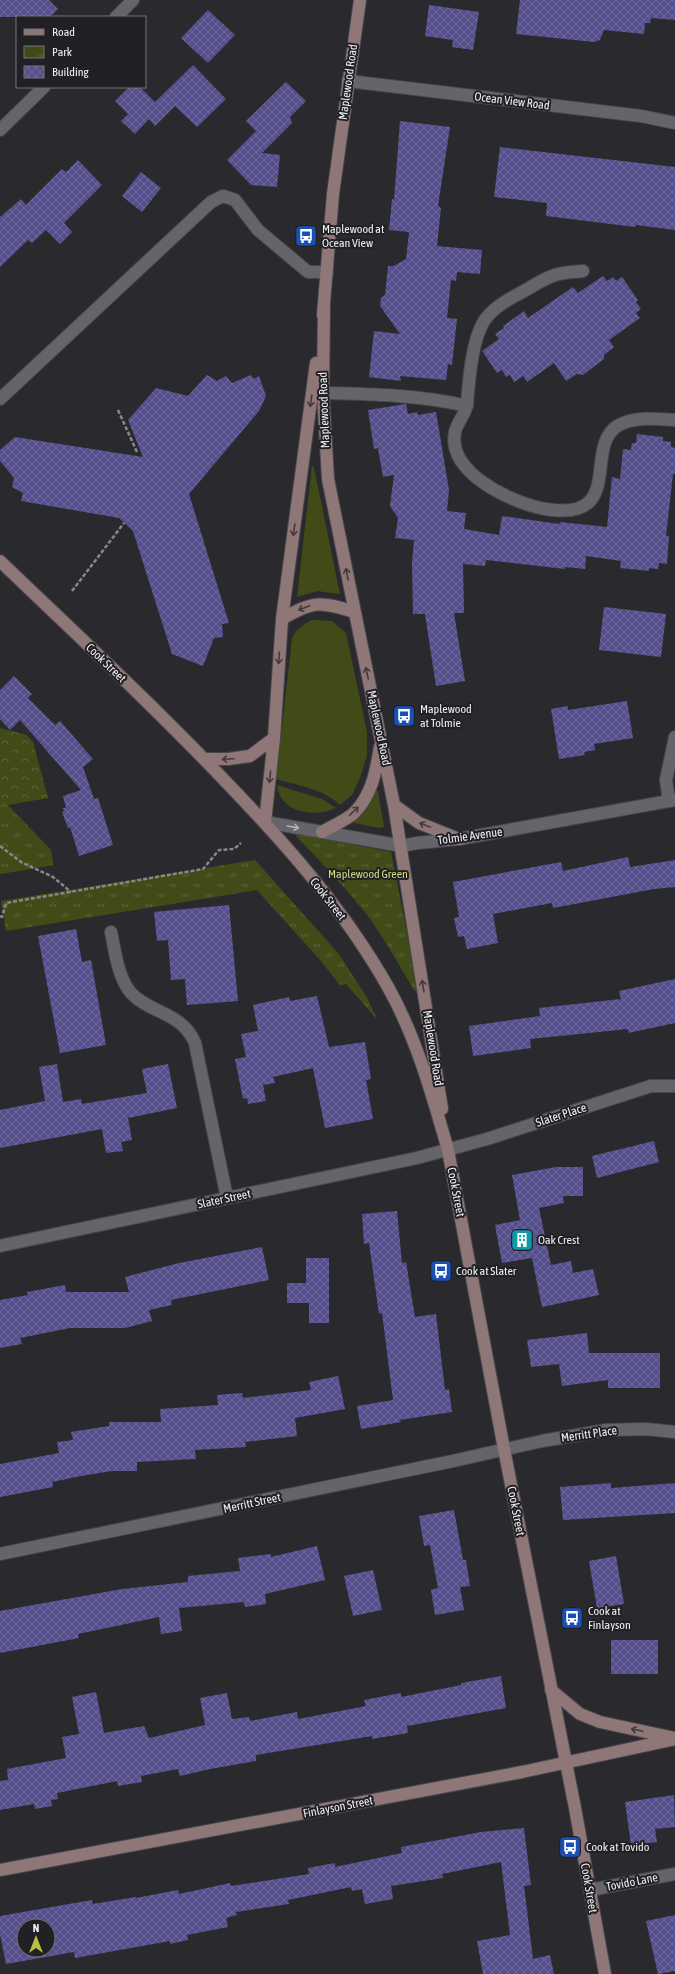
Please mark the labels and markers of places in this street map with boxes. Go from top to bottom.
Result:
place label: Maplewood at Ocean View [322,222,385,250]
bus stop icon: Maplewood at Ocean View [293,223,319,249]
place label: Maplewood at Tolmie [420,702,472,730]
bus stop icon: Maplewood at Tolmie [391,703,417,729]
building icon: Oak Crest [509,1227,535,1253]
place label: Oak Crest [538,1233,580,1247]
bus stop icon: Cook at Slater [428,1258,454,1284]
place label: Cook at Slater [456,1264,517,1278]
place label: Cook at Finlayson [588,1604,631,1632]
bus stop icon: Cook at Finlayson [559,1605,585,1631]
bus stop icon: Cook at Tovido [557,1834,583,1860]
place label: Cook at Tovido [586,1840,650,1854]

